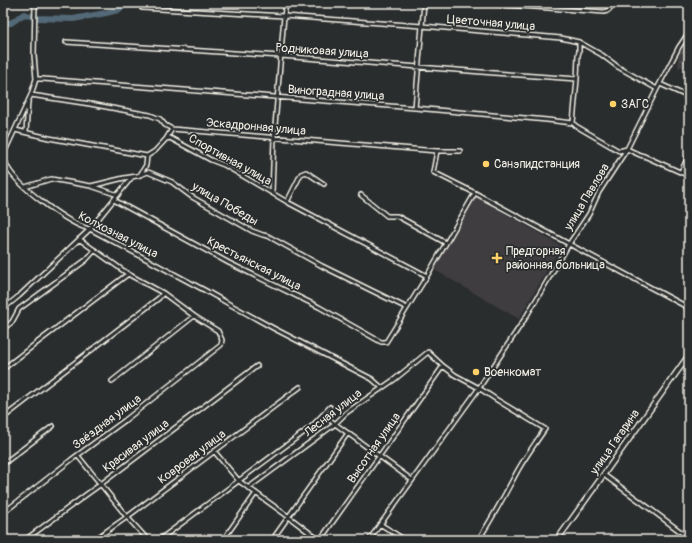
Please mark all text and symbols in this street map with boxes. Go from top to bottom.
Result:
street label: Цветочная улица [446,12,536,34]
street label: Родниковая улица [275,40,369,62]
street label: Виноградная улица [287,82,385,104]
place label: ЗАГС [621,97,649,112]
marker: ЗАГС [608,99,618,109]
street label: Эскадронная улица [206,115,307,139]
street label: Спортивная улица [186,131,274,189]
place label: Санэпидстанция [494,157,580,172]
marker: Санэпидстанция [481,159,491,169]
street label: улица Павлова [561,160,613,234]
street label: улица Победы [188,179,261,229]
street label: Колхозная улица [76,208,161,262]
street label: Крестьянская улица [204,234,304,294]
place label: Предгорная районная больница [506,244,605,273]
marker: Предгорная районная больница [491,252,503,264]
place label: Военкомат [484,365,541,380]
marker: Военкомат [471,367,481,377]
street label: Лесная улица [300,386,365,441]
street label: Звёздная улица [70,391,145,453]
street label: улица Гагарина [586,406,643,478]
street label: Высотная улица [344,409,404,486]
street label: Красивая улица [100,416,172,476]
street label: Ковровая улица [155,426,229,487]

